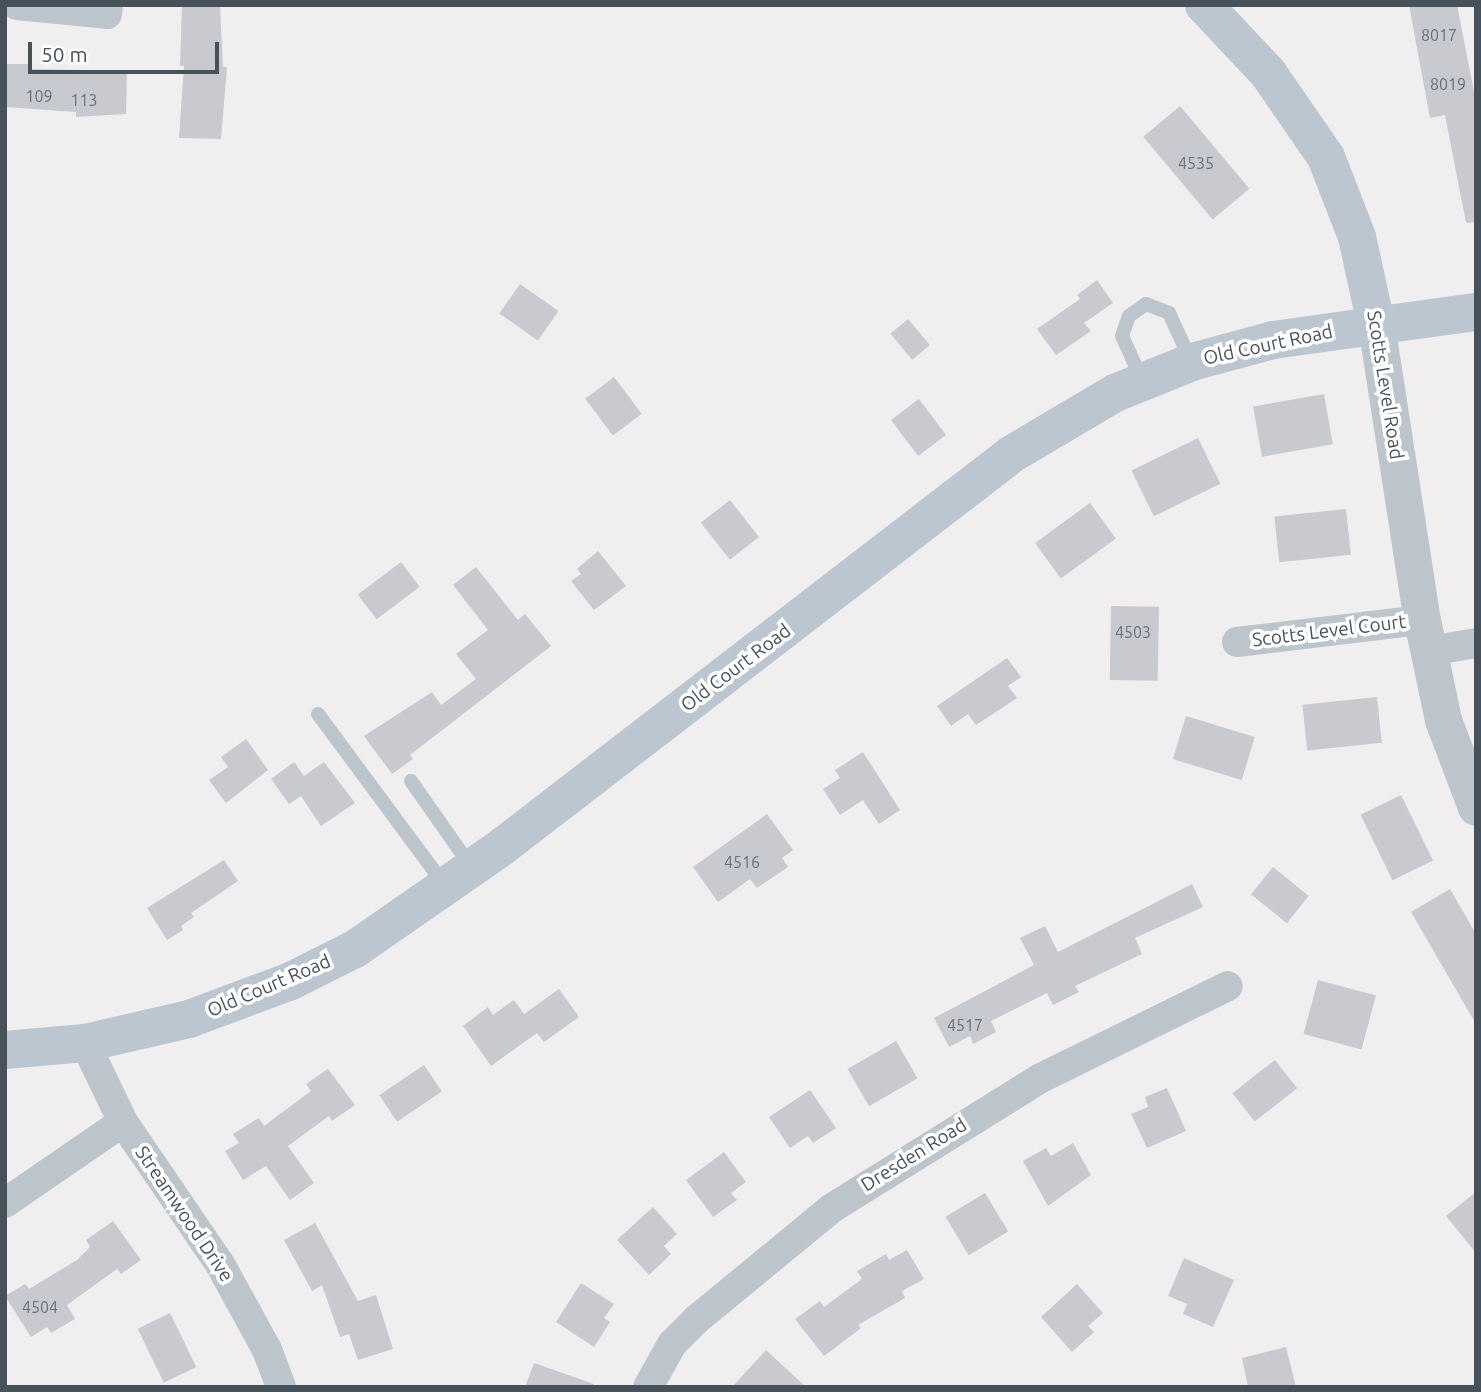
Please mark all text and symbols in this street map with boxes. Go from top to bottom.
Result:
house number: 8017 [1421,25,1457,45]
scale bar [32,28,222,72]
text: 50 m [41,42,88,66]
house number: 8019 [1430,74,1466,94]
house number: 109 [25,86,53,106]
house number: 113 [70,90,98,110]
house number: 4535 [1178,153,1214,173]
street label: Scotts Level Road [1362,309,1408,461]
street label: Old Court Road [1201,320,1335,370]
street label: Scotts Level Court [1251,610,1407,652]
street label: Old Court Road [677,619,795,717]
house number: 4503 [1115,622,1151,642]
house number: 4516 [724,852,760,872]
street label: Old Court Road [204,950,334,1022]
house number: 4517 [947,1015,983,1035]
street label: Dresden Road [857,1114,971,1196]
street label: Streamwood Drive [130,1142,238,1286]
house number: 4504 [22,1297,58,1317]

